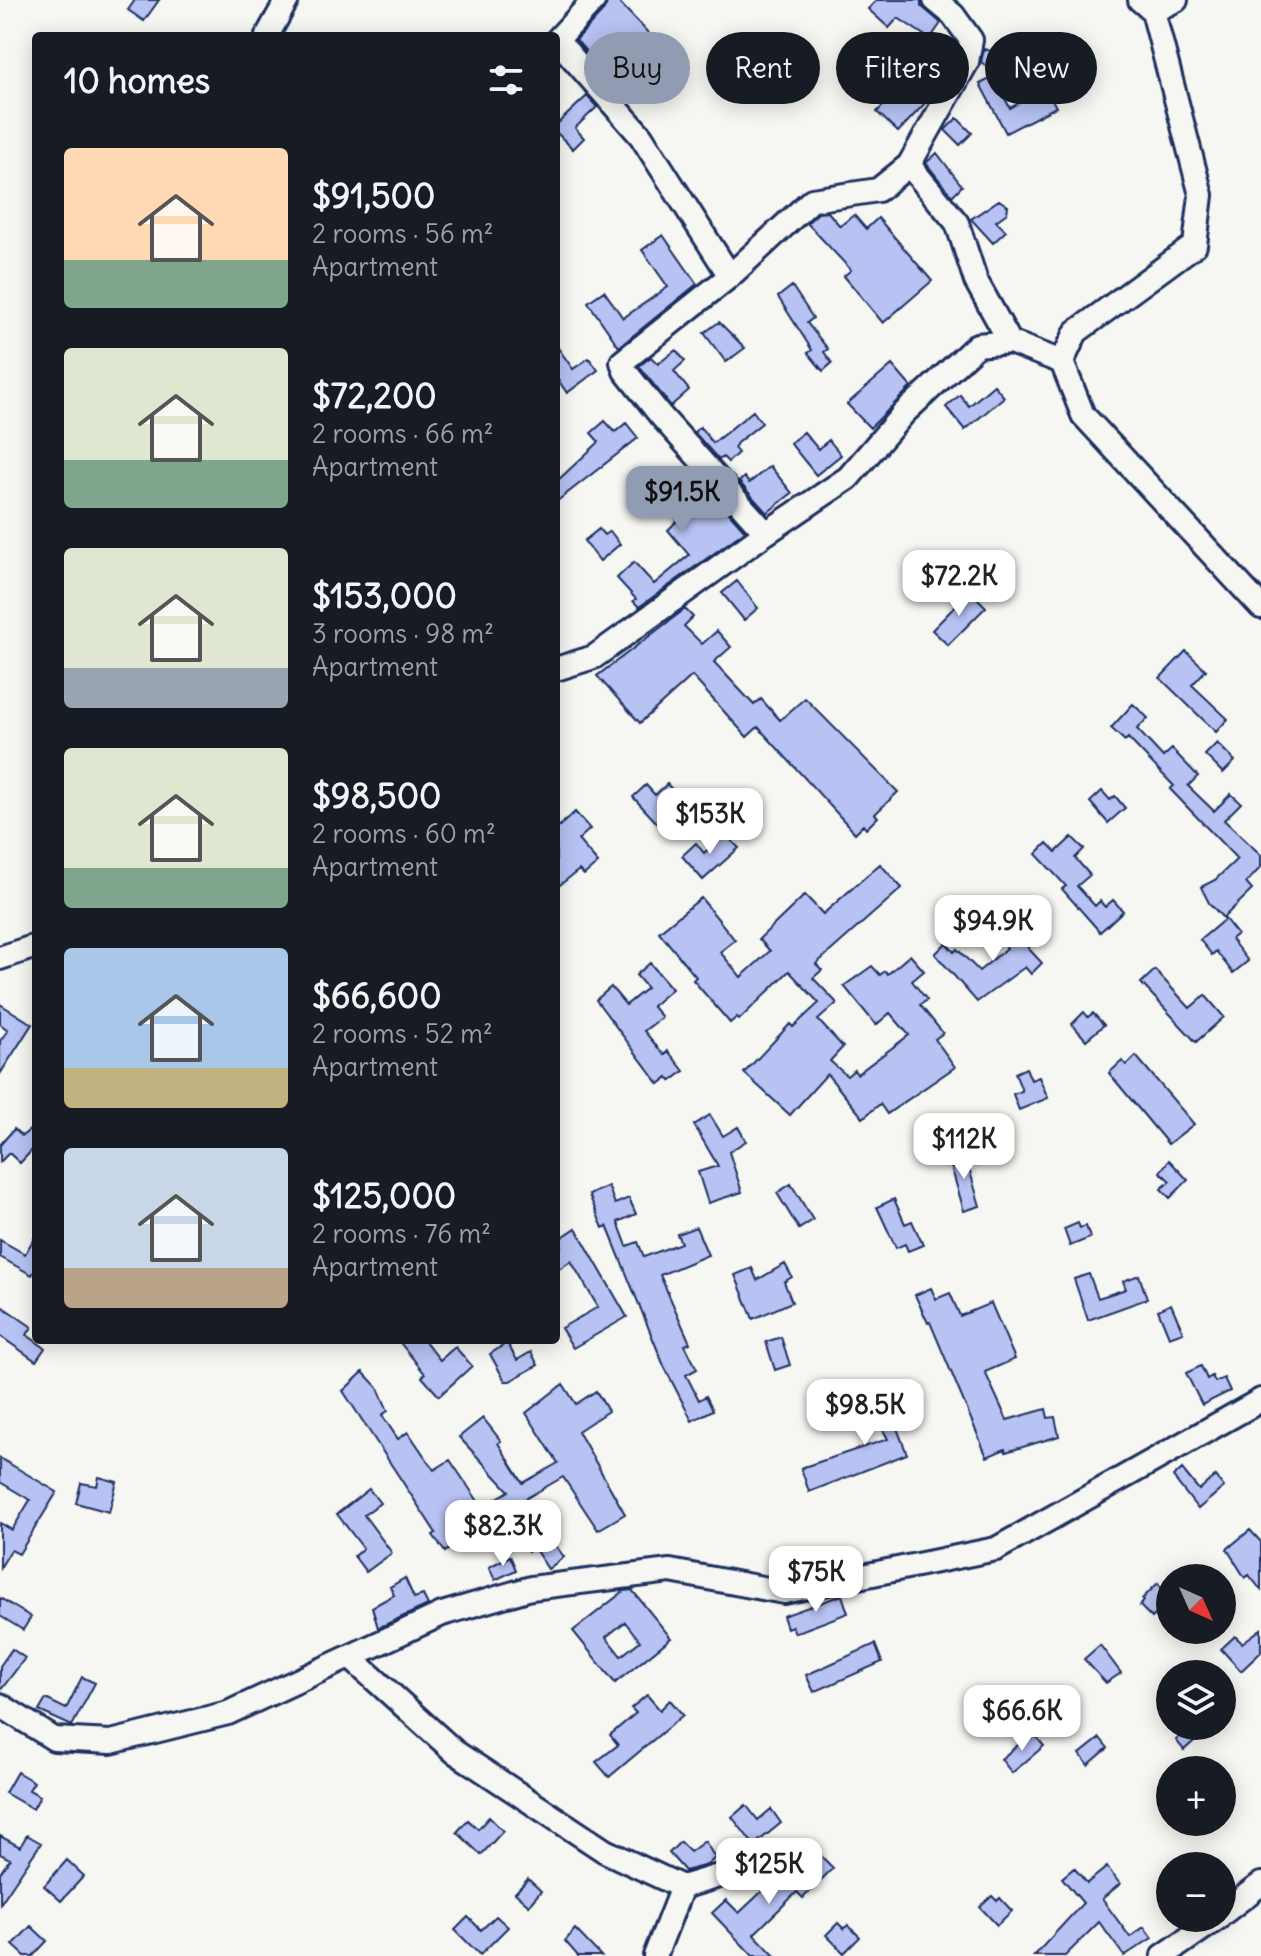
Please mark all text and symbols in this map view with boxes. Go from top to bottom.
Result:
chip: Buy [584,32,690,104]
chip: Rent [706,32,820,104]
chip: Filters [836,32,969,104]
chip: New [985,32,1097,104]
icon: filters [484,58,528,102]
text: 10 homes [64,59,210,102]
text: $91,500 [312,174,435,217]
icon: home [128,180,224,276]
text: 2 rooms · 56 m² [312,217,493,250]
text: Apartment [312,250,438,283]
text: $72,200 [312,374,437,417]
icon: home [128,380,224,476]
text: 2 rooms · 66 m² [312,417,494,450]
text: Apartment [312,450,438,483]
pin: $91.5K [617,466,747,534]
text: $91.5K [644,475,720,508]
pin: $72.2K [894,550,1024,618]
text: $72.2K [920,559,998,592]
text: $153,000 [312,574,457,617]
icon: home [128,580,224,676]
text: 3 rooms · 98 m² [312,617,494,650]
text: Apartment [312,650,438,683]
text: $98,500 [312,774,441,817]
icon: home [128,780,224,876]
pin: $153K [654,788,766,856]
text: $153K [675,797,745,830]
text: 2 rooms · 60 m² [312,817,496,850]
text: Apartment [312,850,438,883]
pin: $94.9K [928,895,1058,963]
text: $94.9K [953,904,1033,937]
text: $66,600 [312,974,442,1017]
icon: home [128,980,224,1076]
text: 2 rooms · 52 m² [312,1017,493,1050]
text: Apartment [312,1050,438,1083]
pin: $112K [908,1113,1020,1181]
text: $112K [932,1122,996,1155]
text: $125,000 [312,1174,456,1217]
icon: home [128,1180,224,1276]
text: 2 rooms · 76 m² [312,1217,491,1250]
text: Apartment [312,1250,438,1283]
pin: $98.5K [800,1379,930,1447]
text: $98.5K [825,1388,905,1421]
pin: $82.3K [438,1500,568,1568]
text: $82.3K [463,1509,543,1542]
pin: $75K [769,1546,863,1614]
text: $75K [787,1555,845,1588]
north arrow [1156,1564,1236,1644]
map controls [1156,1564,1236,1932]
button: layers [1156,1660,1236,1740]
pin: $66.6K [957,1685,1087,1753]
text: $66.6K [982,1694,1062,1727]
button: + [1156,1756,1236,1836]
pin: $125K [713,1838,825,1906]
text: $125K [734,1847,804,1880]
button: − [1156,1852,1236,1932]

